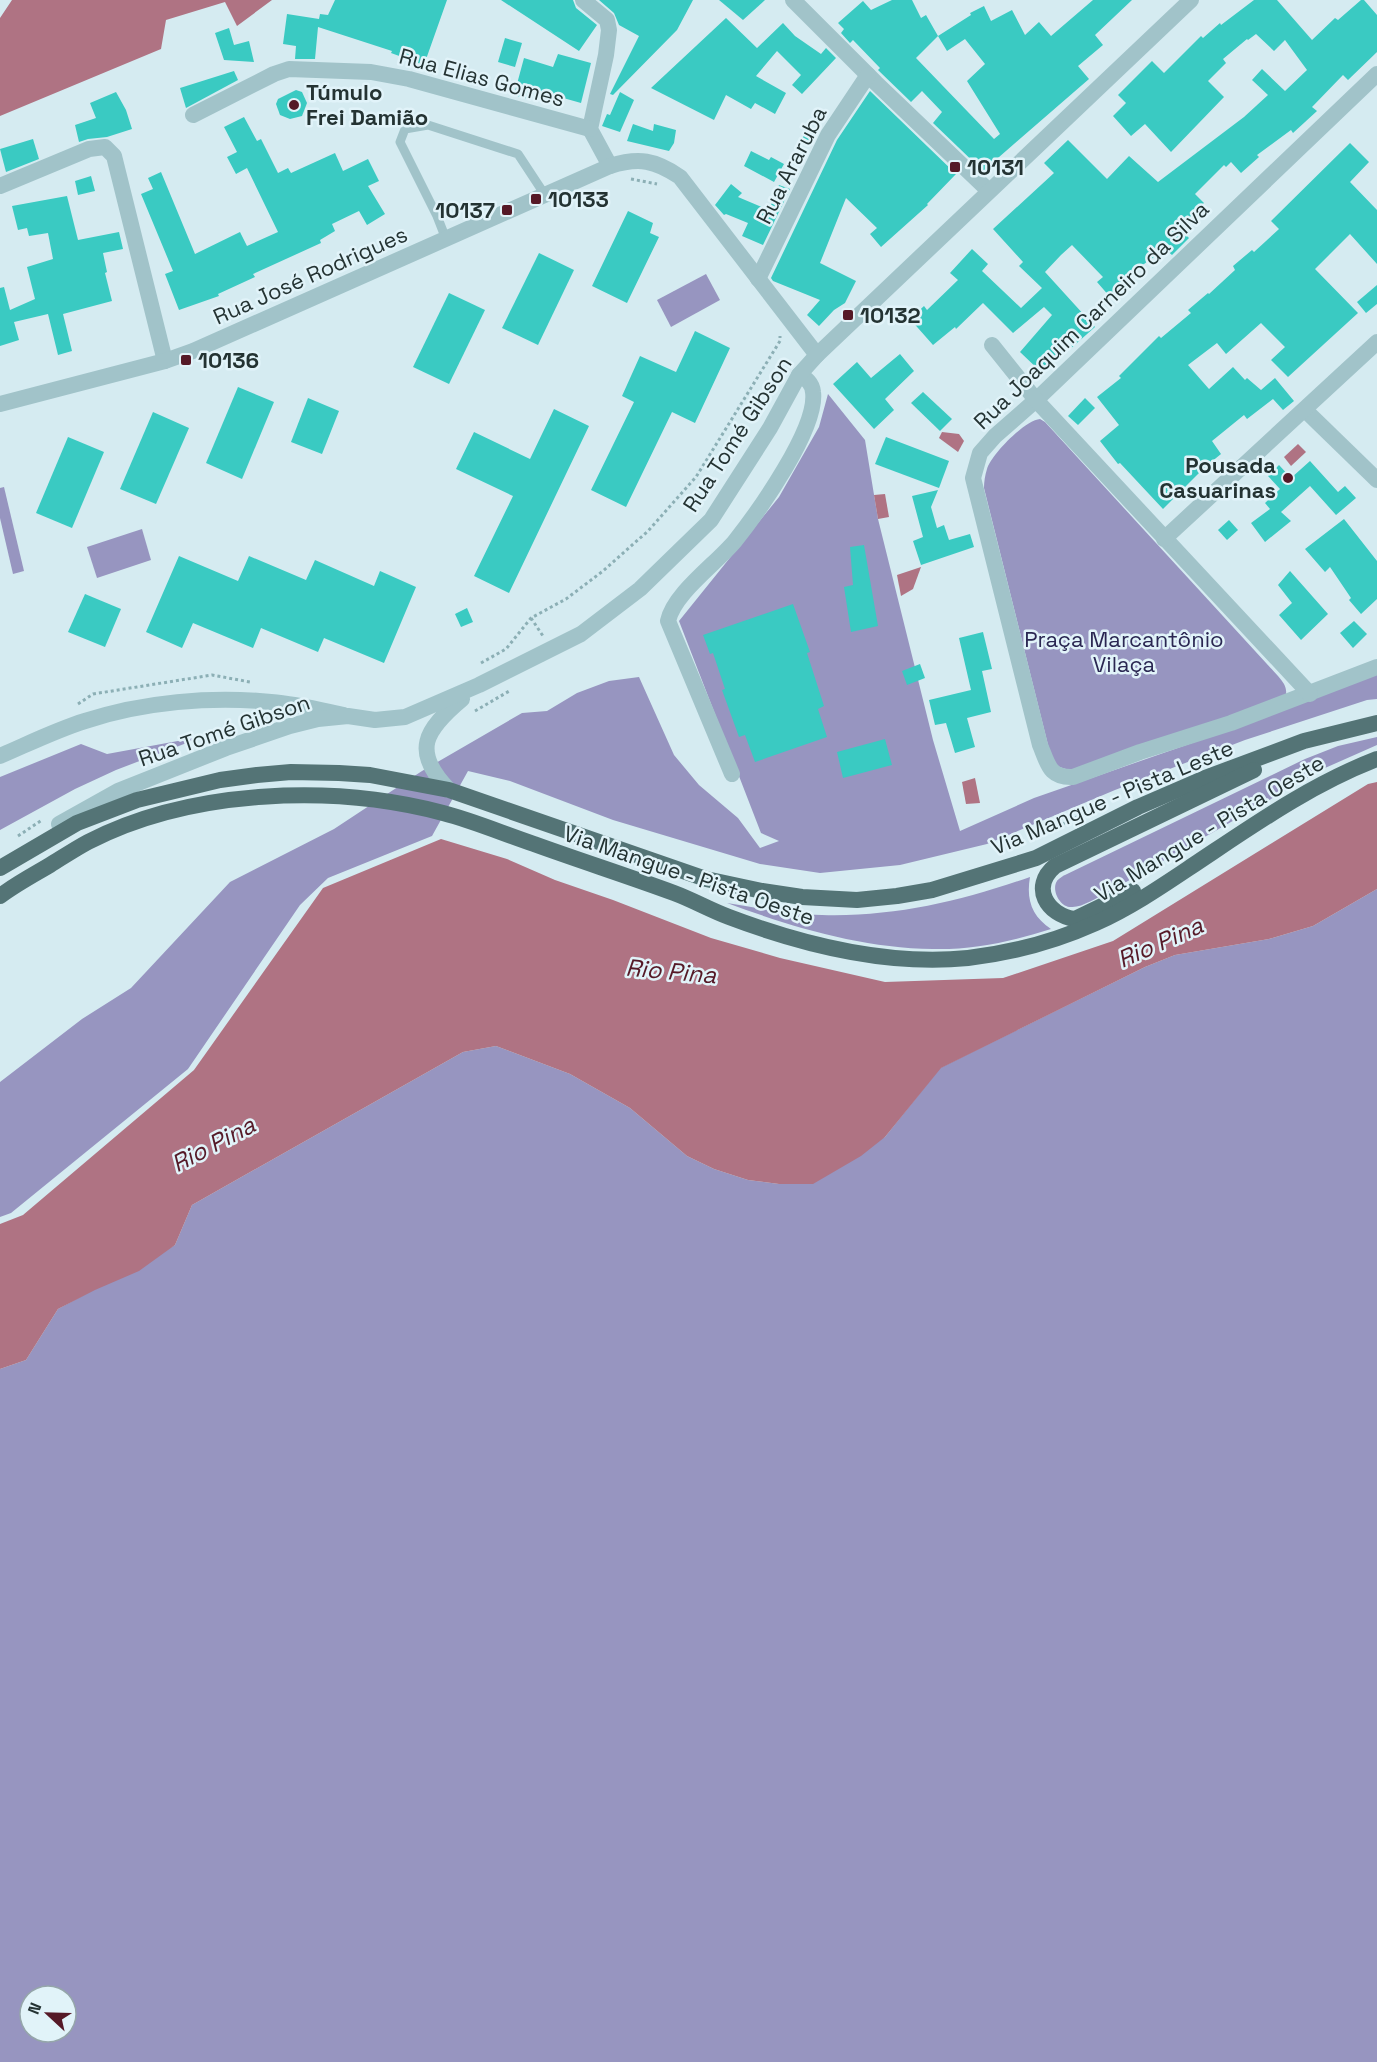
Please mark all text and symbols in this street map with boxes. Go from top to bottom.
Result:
street label: Rua Elias Gomes [396,41,568,113]
place label: Túmulo Frei Damião [306,78,428,131]
marker: Túmulo Frei Damião [287,98,301,112]
street label: Rua Araruba [749,101,833,229]
place label: 10131 [967,153,1024,181]
marker: 10131 [948,160,962,174]
place label: 10133 [548,185,609,213]
marker: 10133 [529,192,543,206]
street label: Rua Joaquim Carneiro da Silva [967,195,1215,435]
place label: 10137 [435,196,495,224]
marker: 10137 [500,203,514,217]
street label: Rua José Rodrigues [209,220,411,330]
place label: 10132 [860,301,921,329]
marker: 10132 [841,308,855,322]
place label: 10136 [198,346,259,374]
street label: Rua Tomé Gibson [676,351,798,517]
marker: 10136 [179,353,193,367]
place label: Pousada Casuarinas [1159,451,1276,504]
marker: Pousada Casuarinas [1281,471,1295,485]
park label: Praça Marcantônio Vilaça [1024,625,1224,678]
street label: Rua Tomé Gibson [134,687,314,773]
street label: Via Mangue - Pista Leste [987,733,1237,861]
street label: Via Mangue - Pista Oeste [1089,748,1329,908]
street label: Via Mangue - Pista Oeste [560,819,818,931]
water label: Rio Pina [1112,909,1208,975]
water label: Rio Pina [624,952,718,990]
water label: Rio Pina [166,1109,261,1179]
north arrow [18,1984,78,2044]
text: N [23,2000,46,2017]

